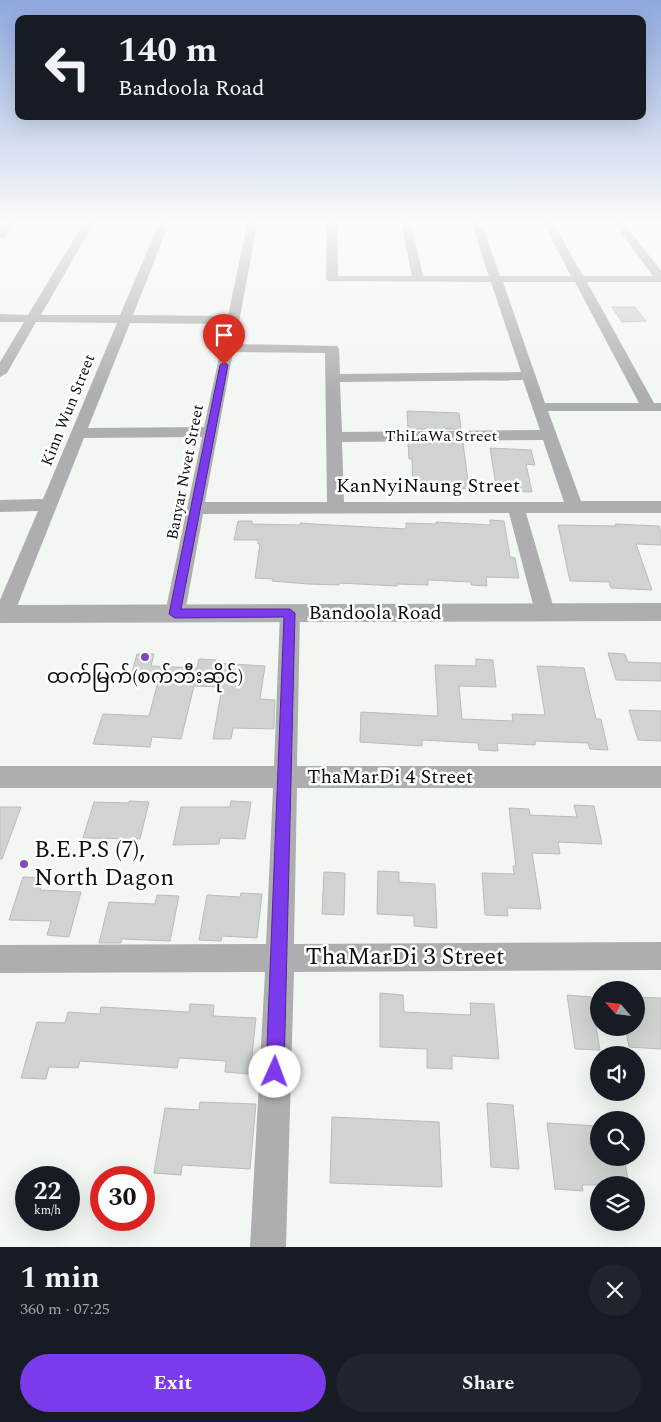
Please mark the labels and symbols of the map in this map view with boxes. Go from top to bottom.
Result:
pin [203,314,245,365]
street label: Kinn Wun Street [35,350,101,470]
street label: Banyar Nwet Street [160,402,210,542]
street label: ThiLaWa Street [385,424,497,448]
street label: KanNyiNaung Street [336,471,520,501]
street label: Bandoola Road [308,598,442,628]
marker: ထက်မြက်(စက်ဘီးဆိုင်) [139,651,151,663]
place label: ထက်မြက်(စက်ဘီးဆိုင်) [47,662,243,693]
street label: ThaMarDi 4 Street [307,762,473,792]
place label: B.E.P.S (7), North Dagon [34,832,174,896]
marker: B.E.P.S (7), North Dagon [18,858,30,870]
street label: ThaMarDi 3 Street [305,939,505,975]
north arrow [590,981,645,1036]
position arrow [248,1045,300,1097]
speed limit sign: 30 [90,1166,155,1231]

